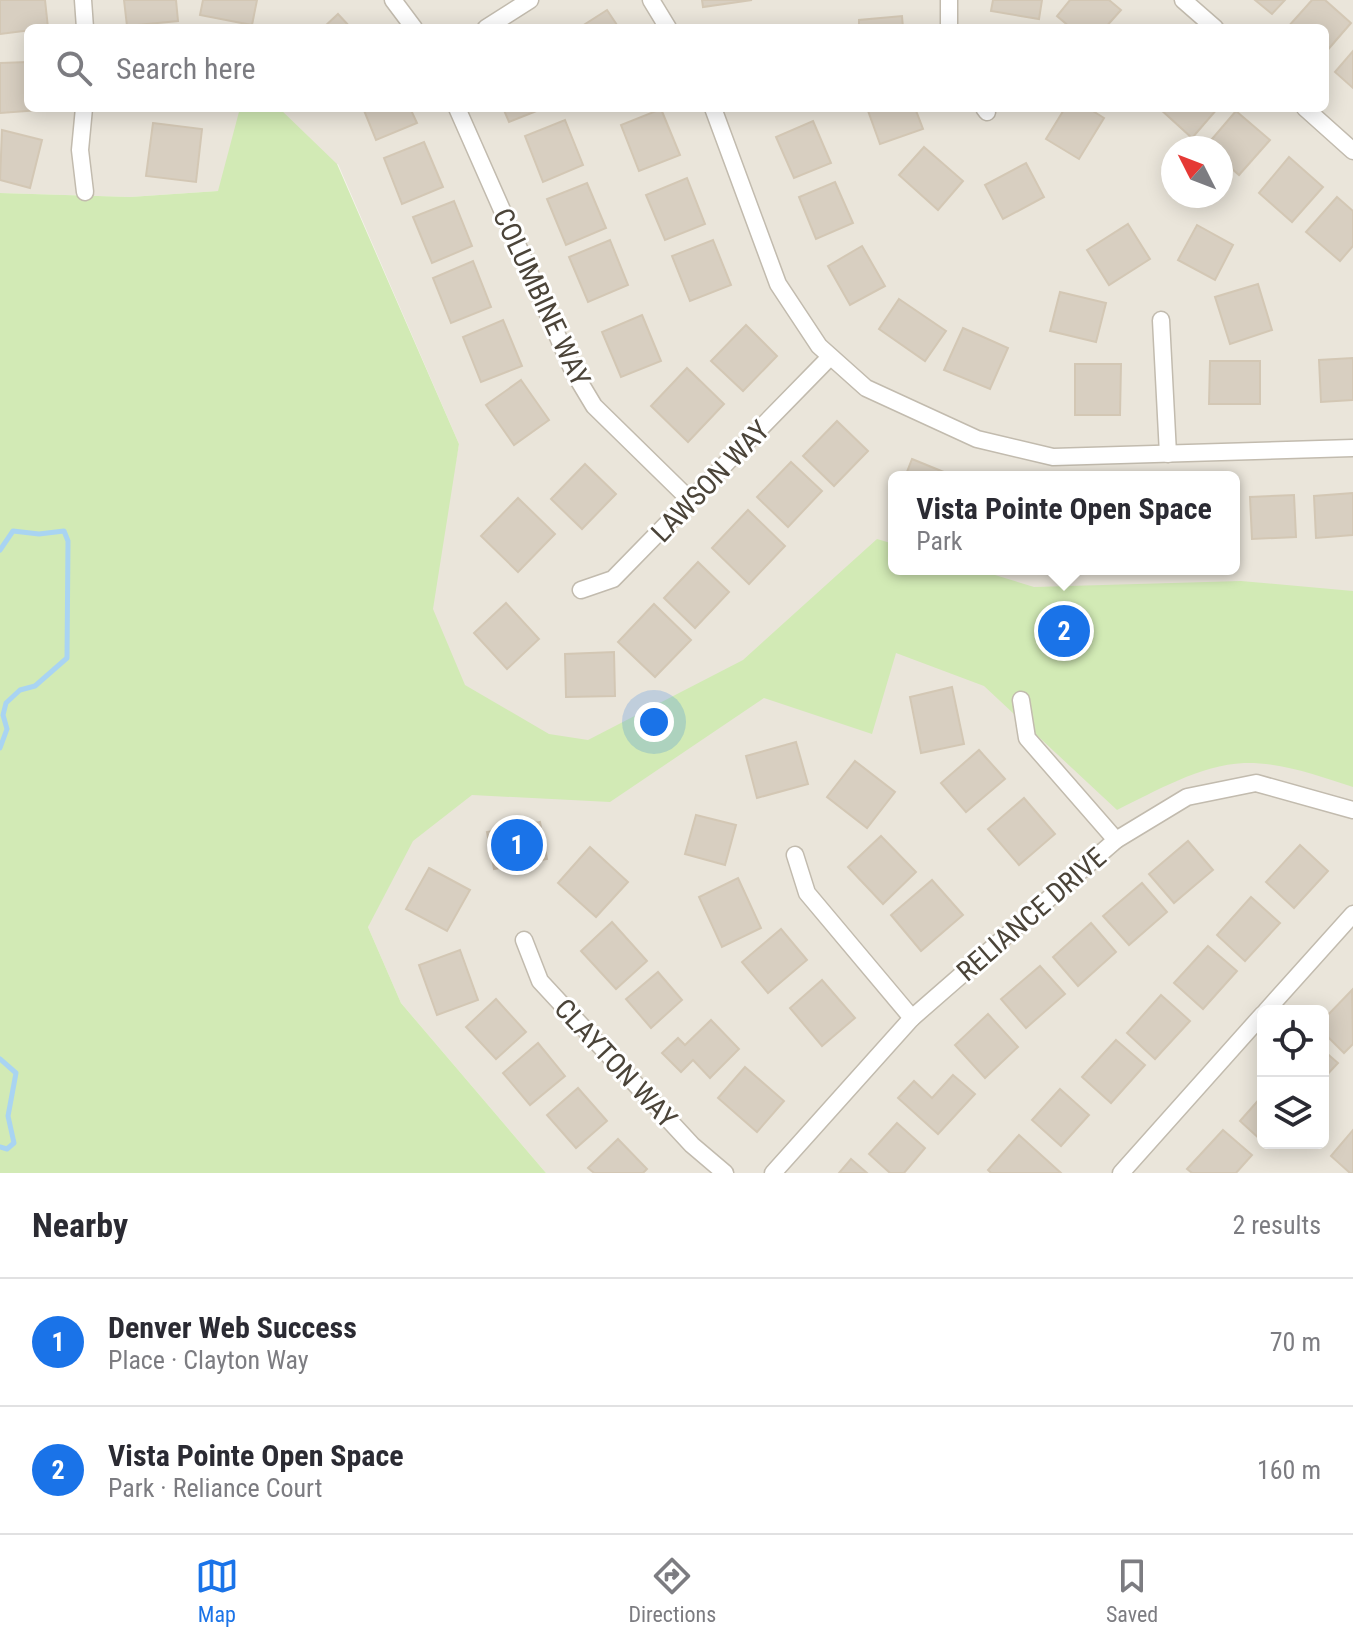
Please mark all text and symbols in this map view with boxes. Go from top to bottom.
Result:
search box [24,24,1329,112]
icon: search [52,46,96,90]
text: Search here [116,51,256,86]
north arrow [1161,136,1233,208]
street label: COLUMBINE WAY [486,203,597,392]
street label: LAWSON WAY [644,414,776,549]
popup [888,471,1240,575]
text: Vista Pointe Open Space [916,491,1212,526]
text: Park [916,526,963,556]
pin: 2 [1038,601,1090,661]
your location [634,702,674,742]
pin: 1 [491,815,543,875]
street label: RELIANCE DRIVE [950,841,1113,988]
street label: CLAYTON WAY [548,992,684,1135]
map controls [1257,1005,1329,1149]
button: locate [1257,1005,1329,1077]
button: layers [1257,1077,1329,1149]
text: Nearby [32,1205,128,1245]
text: 2 results [1232,1210,1321,1240]
text: Denver Web Success [108,1310,357,1345]
text: 1 [51,1327,65,1357]
text: 70 m [1270,1327,1321,1357]
text: Place · Clayton Way [108,1345,309,1375]
text: Vista Pointe Open Space [108,1438,404,1473]
text: 2 [51,1455,65,1485]
text: 160 m [1257,1455,1321,1485]
text: Park · Reliance Court [108,1473,322,1503]
tab: Map [195,1554,239,1627]
tab: Directions [628,1554,716,1627]
tab: Saved [1106,1554,1158,1627]

